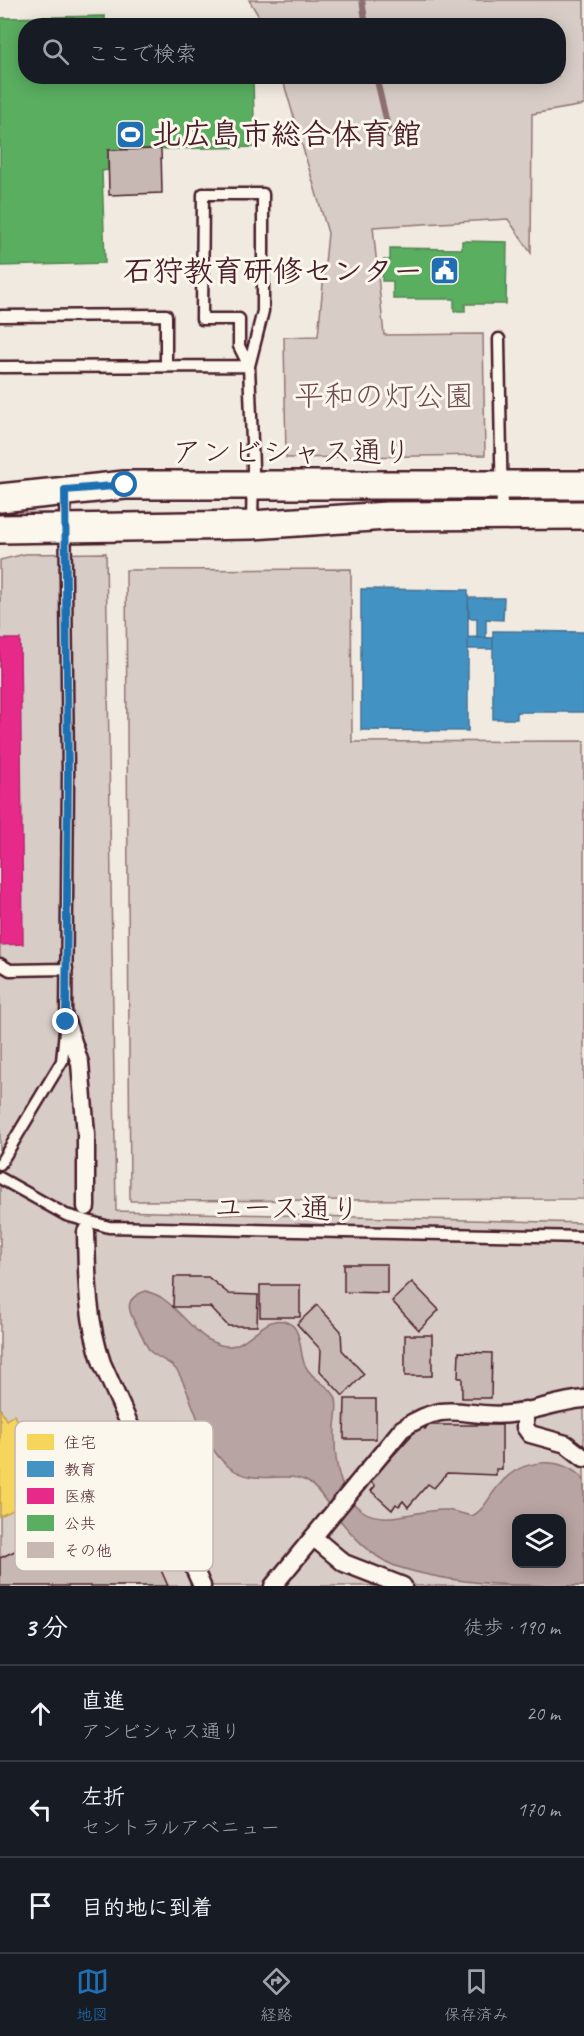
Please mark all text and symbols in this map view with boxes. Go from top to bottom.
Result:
search box [18,18,566,84]
icon: search [39,35,72,68]
text: ここで検索 [87,40,197,68]
place label: 北広島市総合体育館 [151,115,421,153]
sports icon: 北広島市総合体育館 [114,118,146,150]
place label: 石狩教育研修センター [123,252,423,290]
public building icon: 石狩教育研修センター [428,255,460,287]
park label: 平和の灯公園 [294,377,474,415]
street label: アンビシャス通り [172,433,412,471]
route start [111,471,137,497]
route end [52,1008,78,1034]
street label: ユース通り [213,1188,361,1228]
legend [15,1421,213,1571]
text: 住宅 [64,1433,96,1453]
text: 教育 [64,1460,96,1480]
text: 医療 [64,1487,96,1507]
text: 公共 [64,1514,96,1534]
map controls [512,1514,566,1568]
button: layers [512,1514,566,1568]
text: その他 [64,1541,112,1561]
text: 3 分 [24,1611,68,1644]
text: 徒歩 · 190 m [464,1615,560,1640]
text: 直進 [81,1687,125,1715]
icon: ahead [24,1697,57,1730]
text: 20 m [526,1701,560,1726]
text: アンビシャス通り [81,1719,241,1744]
text: 左折 [81,1783,125,1811]
icon: left [24,1793,57,1826]
text: 170 m [517,1797,560,1822]
text: セントラルアベニュー [81,1815,280,1840]
icon: arrive [24,1889,57,1922]
text: 目的地に到着 [81,1894,213,1922]
tab: 地図 [76,1965,109,2025]
tab: 経路 [260,1965,293,2025]
tab: 保存済み [444,1965,508,2025]

